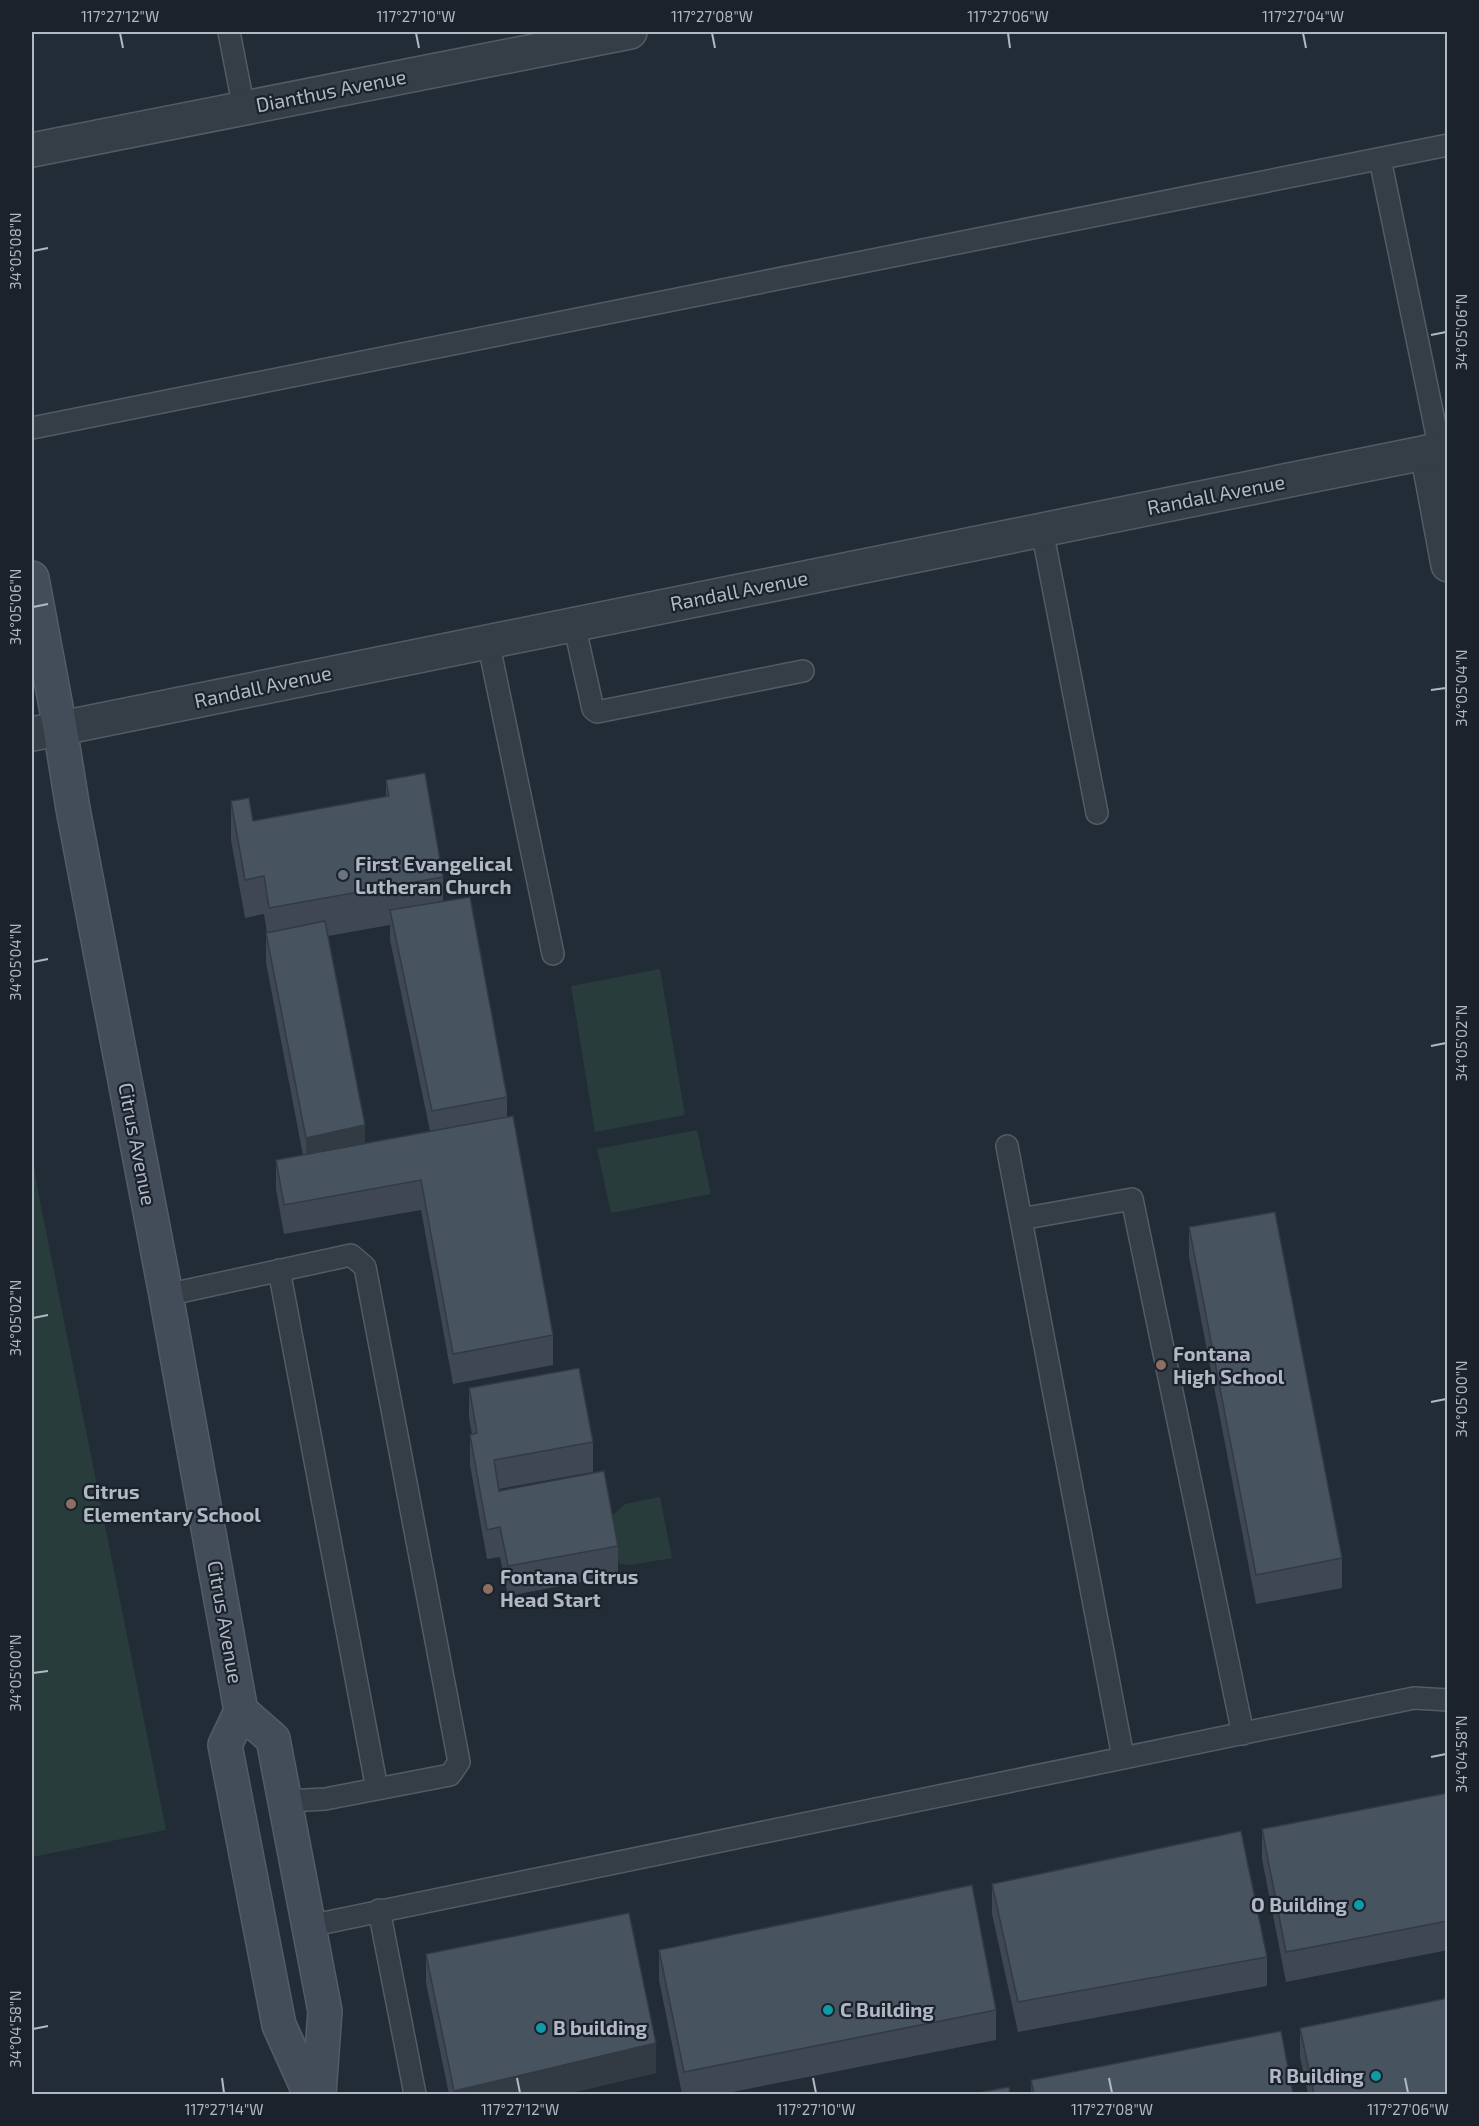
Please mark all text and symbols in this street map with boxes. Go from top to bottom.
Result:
text: 117°27'12"W [81,7,159,25]
text: 117°27'10"W [377,7,455,25]
text: 117°27'08"W [671,7,753,25]
text: 117°27'06"W [967,7,1049,25]
text: 117°27'04"W [1262,7,1344,25]
street label: Dianthus Avenue [254,64,408,116]
text: 34°05'08"N [6,212,24,290]
text: 34°05'06"N [1452,294,1470,370]
street label: Randall Avenue [1145,469,1287,519]
street label: Randall Avenue [668,565,810,615]
text: 34°05'06"N [6,569,24,645]
text: 34°05'04"N [1452,649,1470,727]
street label: Randall Avenue [192,660,334,712]
place label: First Evangelical Lutheran Church [355,851,513,898]
marker: First Evangelical Lutheran Church [336,868,350,882]
text: 34°05'04"N [6,923,24,1001]
text: 34°05'02"N [1452,1005,1470,1081]
street label: Citrus Avenue [114,1080,162,1207]
text: 34°05'02"N [6,1280,24,1356]
place label: Fontana High School [1173,1341,1285,1388]
marker: Fontana High School [1154,1358,1168,1372]
text: 34°05'00"N [1452,1360,1470,1438]
place label: Citrus Elementary School [83,1479,261,1527]
marker: Citrus Elementary School [64,1497,78,1511]
street label: Citrus Avenue [203,1558,249,1685]
place label: Fontana Citrus Head Start [500,1564,638,1611]
marker: Fontana Citrus Head Start [481,1582,495,1596]
text: 34°05'00"N [6,1634,24,1712]
text: 34°04'58"N [1452,1715,1470,1793]
place label: O Building [1251,1892,1347,1916]
marker: O Building [1352,1898,1366,1912]
text: 34°04'58"N [6,1990,24,2068]
place label: C Building [840,1997,934,2021]
marker: C Building [821,2003,835,2017]
place label: B building [553,2015,647,2039]
marker: B building [534,2021,548,2035]
place label: R Building [1269,2063,1364,2087]
marker: R Building [1369,2069,1383,2083]
text: 117°27'14"W [185,2100,263,2118]
text: 117°27'12"W [481,2100,559,2118]
text: 117°27'10"W [777,2100,855,2118]
text: 117°27'08"W [1071,2100,1153,2118]
text: 117°27'06"W [1367,2100,1449,2118]

